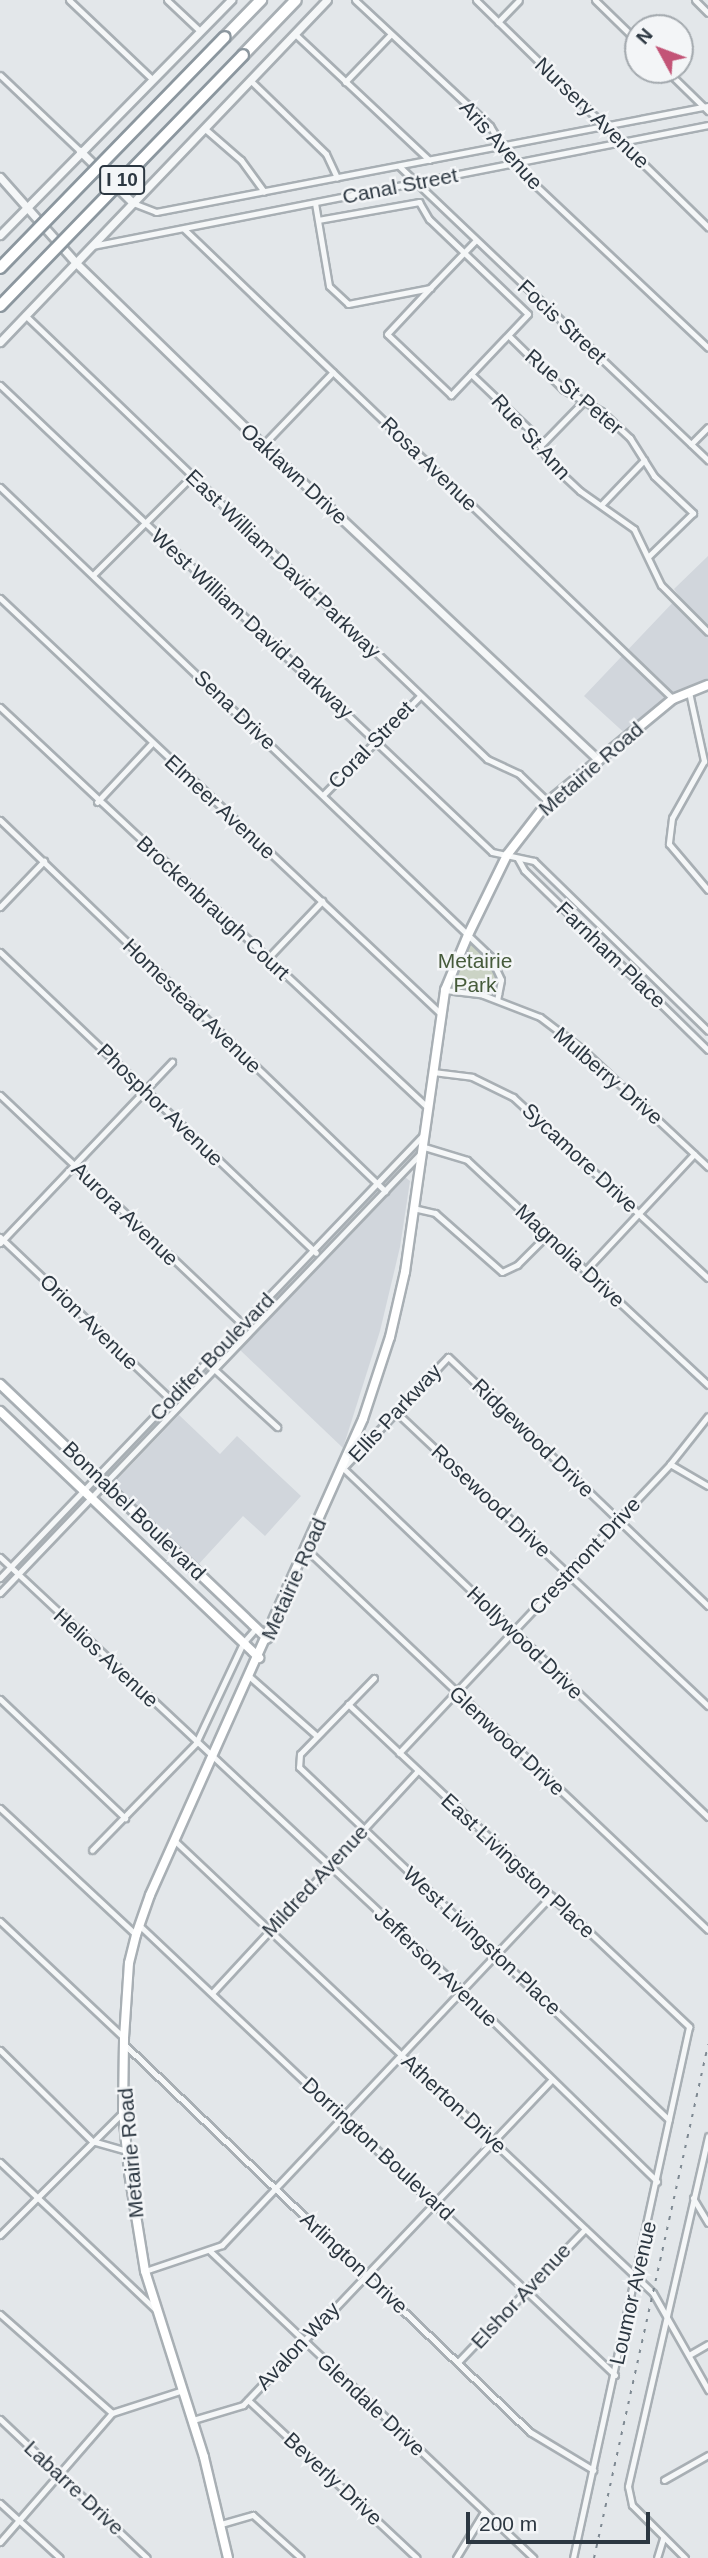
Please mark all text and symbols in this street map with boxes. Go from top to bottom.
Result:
north arrow [624,14,694,84]
text: N [632,24,657,48]
street label: Nursery Avenue [529,52,655,174]
street label: Aris Avenue [454,95,548,195]
street label: Canal Street [340,162,460,210]
road number: I 10 [97,164,146,196]
street label: Focis Street [512,275,612,369]
street label: Rue St Peter [520,344,628,440]
street label: Rue St Ann [486,389,576,485]
street label: Rosa Avenue [375,411,483,517]
street label: Oaklawn Drive [235,418,353,530]
street label: East William David Parkway [180,464,386,664]
street label: West William David Parkway [146,524,358,724]
street label: Sena Drive [189,665,281,755]
street label: Coral Street [323,696,419,794]
street label: Metairie Road [533,717,649,821]
street label: Elmeer Avenue [159,749,281,865]
street label: Brockenbraugh Court [131,831,295,985]
street label: Farnham Place [551,896,671,1014]
street label: Homestead Avenue [117,933,267,1079]
park label: Metairie Park [438,948,512,998]
street label: Mulberry Drive [548,1022,668,1130]
street label: Phosphor Avenue [91,1038,229,1172]
street label: Sycamore Drive [517,1098,643,1218]
street label: Aurora Avenue [66,1156,184,1272]
street label: Magnolia Drive [510,1199,630,1313]
street label: Orion Avenue [34,1268,144,1376]
street label: Codifer Boulevard [145,1288,279,1426]
street label: Ellis Parkway [343,1359,447,1467]
street label: Ridgewood Drive [467,1373,599,1503]
street label: Bonnabel Boulevard [57,1436,211,1586]
street label: Rosewood Drive [426,1439,556,1563]
street label: Crestmont Drive [524,1492,646,1620]
street label: Metairie Road [256,1514,332,1644]
street label: Hollywood Drive [462,1581,588,1705]
street label: Helios Avenue [48,1603,164,1713]
street label: Glenwood Drive [444,1681,570,1801]
street label: East Livingston Place [436,1788,600,1944]
street label: Mildred Avenue [256,1819,374,1943]
street label: West Livingston Place [398,1861,566,2021]
street label: Jefferson Avenue [369,1901,503,2033]
street label: Atherton Drive [396,2049,512,2159]
street label: Dorrington Boulevard [297,2072,459,2226]
street label: Metairie Road [113,2087,149,2219]
street label: Arlington Drive [295,2207,413,2319]
street label: Loumor Avenue [604,2218,662,2368]
street label: Elshor Avenue [465,2238,577,2354]
street label: Avalon Way [251,2297,345,2395]
street label: Glendale Drive [312,2348,430,2462]
street label: Beverly Drive [279,2427,387,2531]
street label: Labarre Drive [19,2435,129,2541]
scale bar [470,2498,654,2542]
text: 200 m [479,2512,537,2535]

